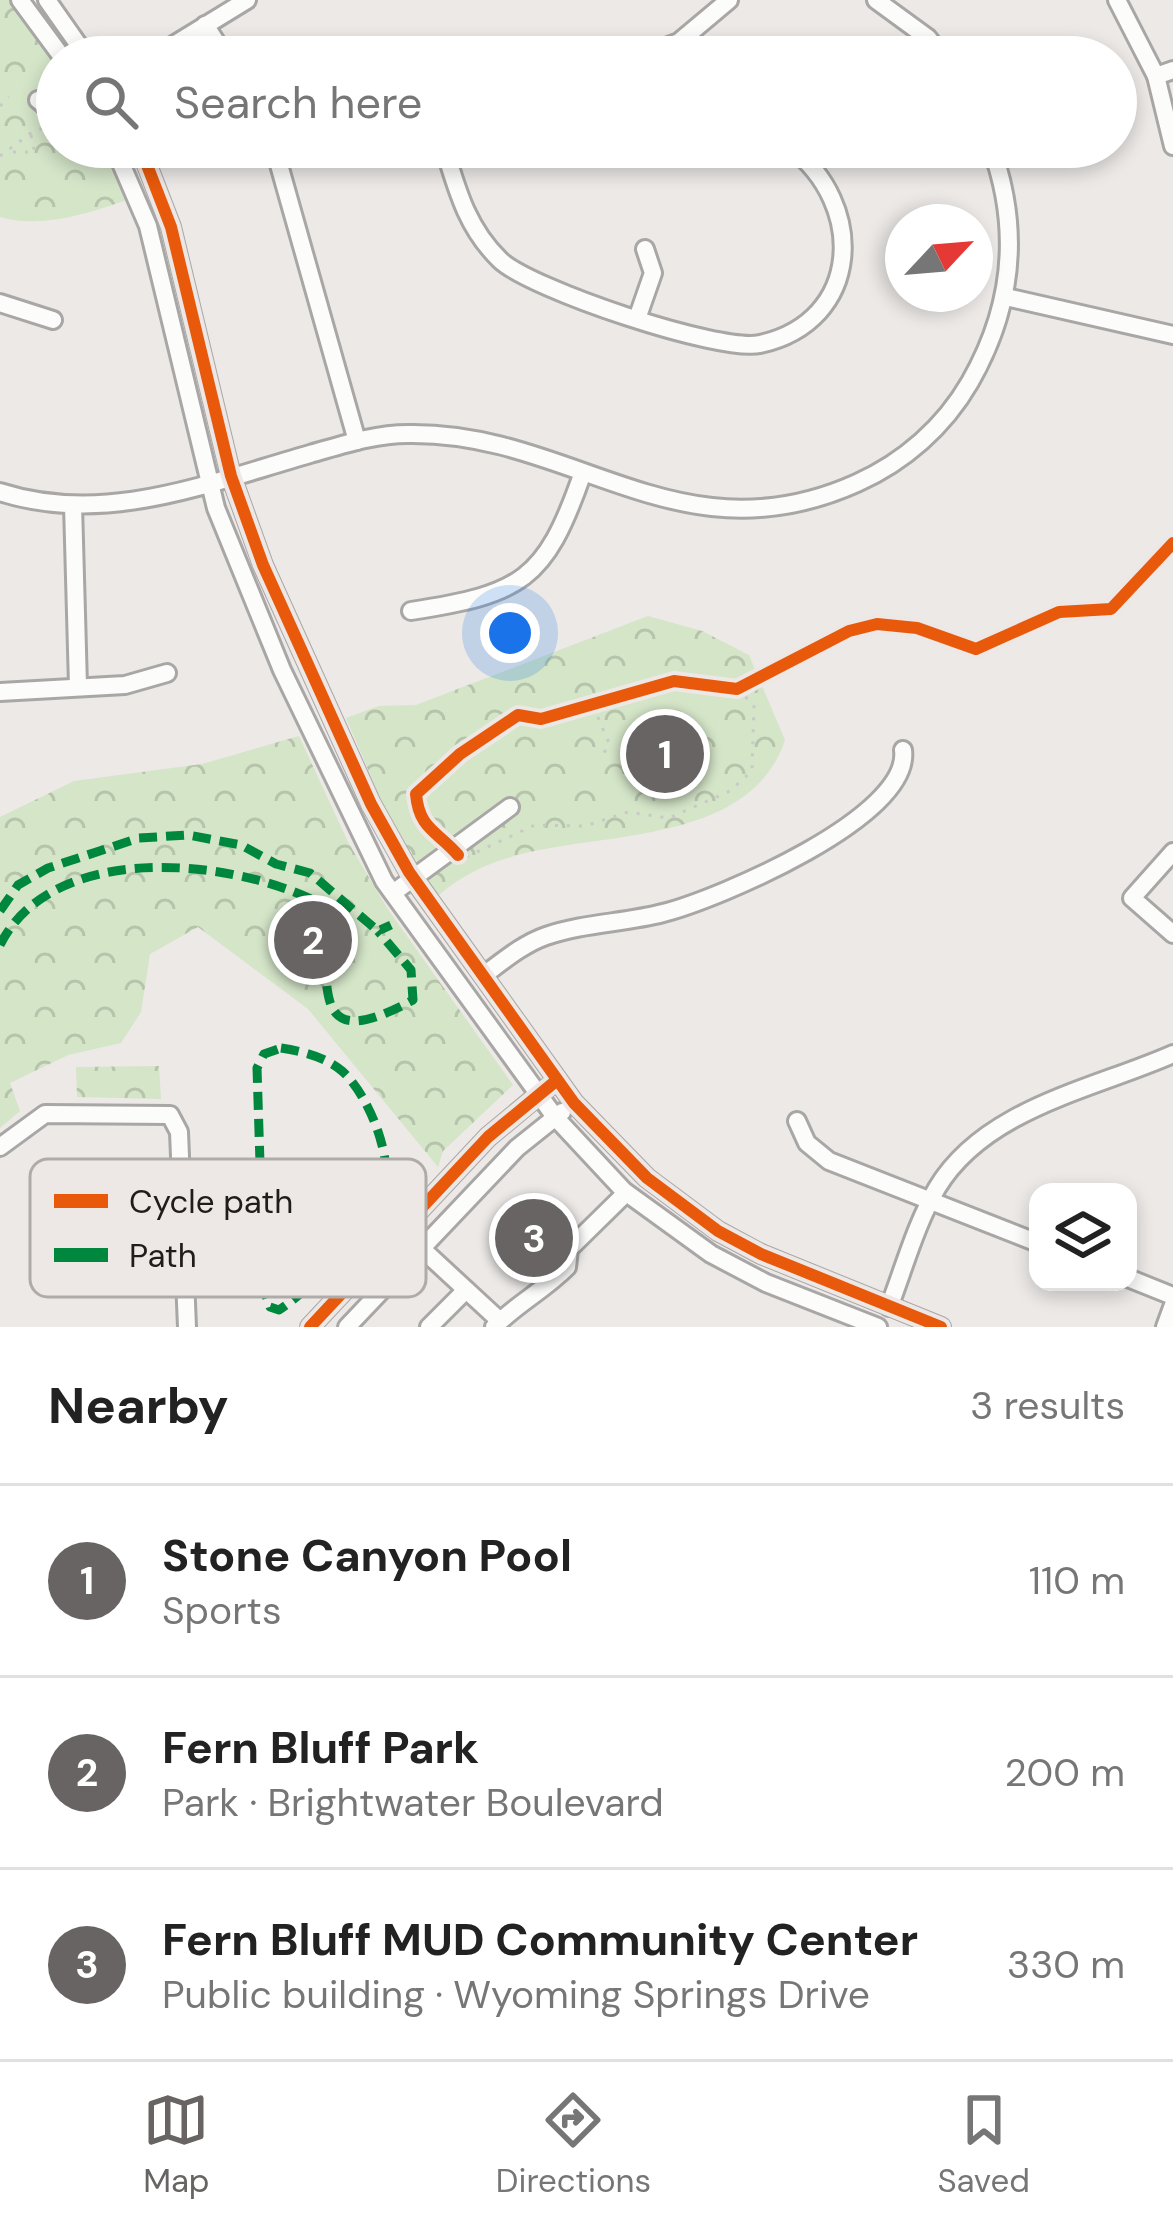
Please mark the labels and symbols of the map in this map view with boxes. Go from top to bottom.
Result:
north arrow [885,204,993,312]
your location [480,603,540,663]
pin: 1 [626,709,704,799]
pin: 2 [274,895,352,985]
legend [30,1159,426,1297]
text: Cycle path [129,1180,293,1223]
pin: 3 [495,1193,573,1283]
text: Path [129,1234,197,1277]

